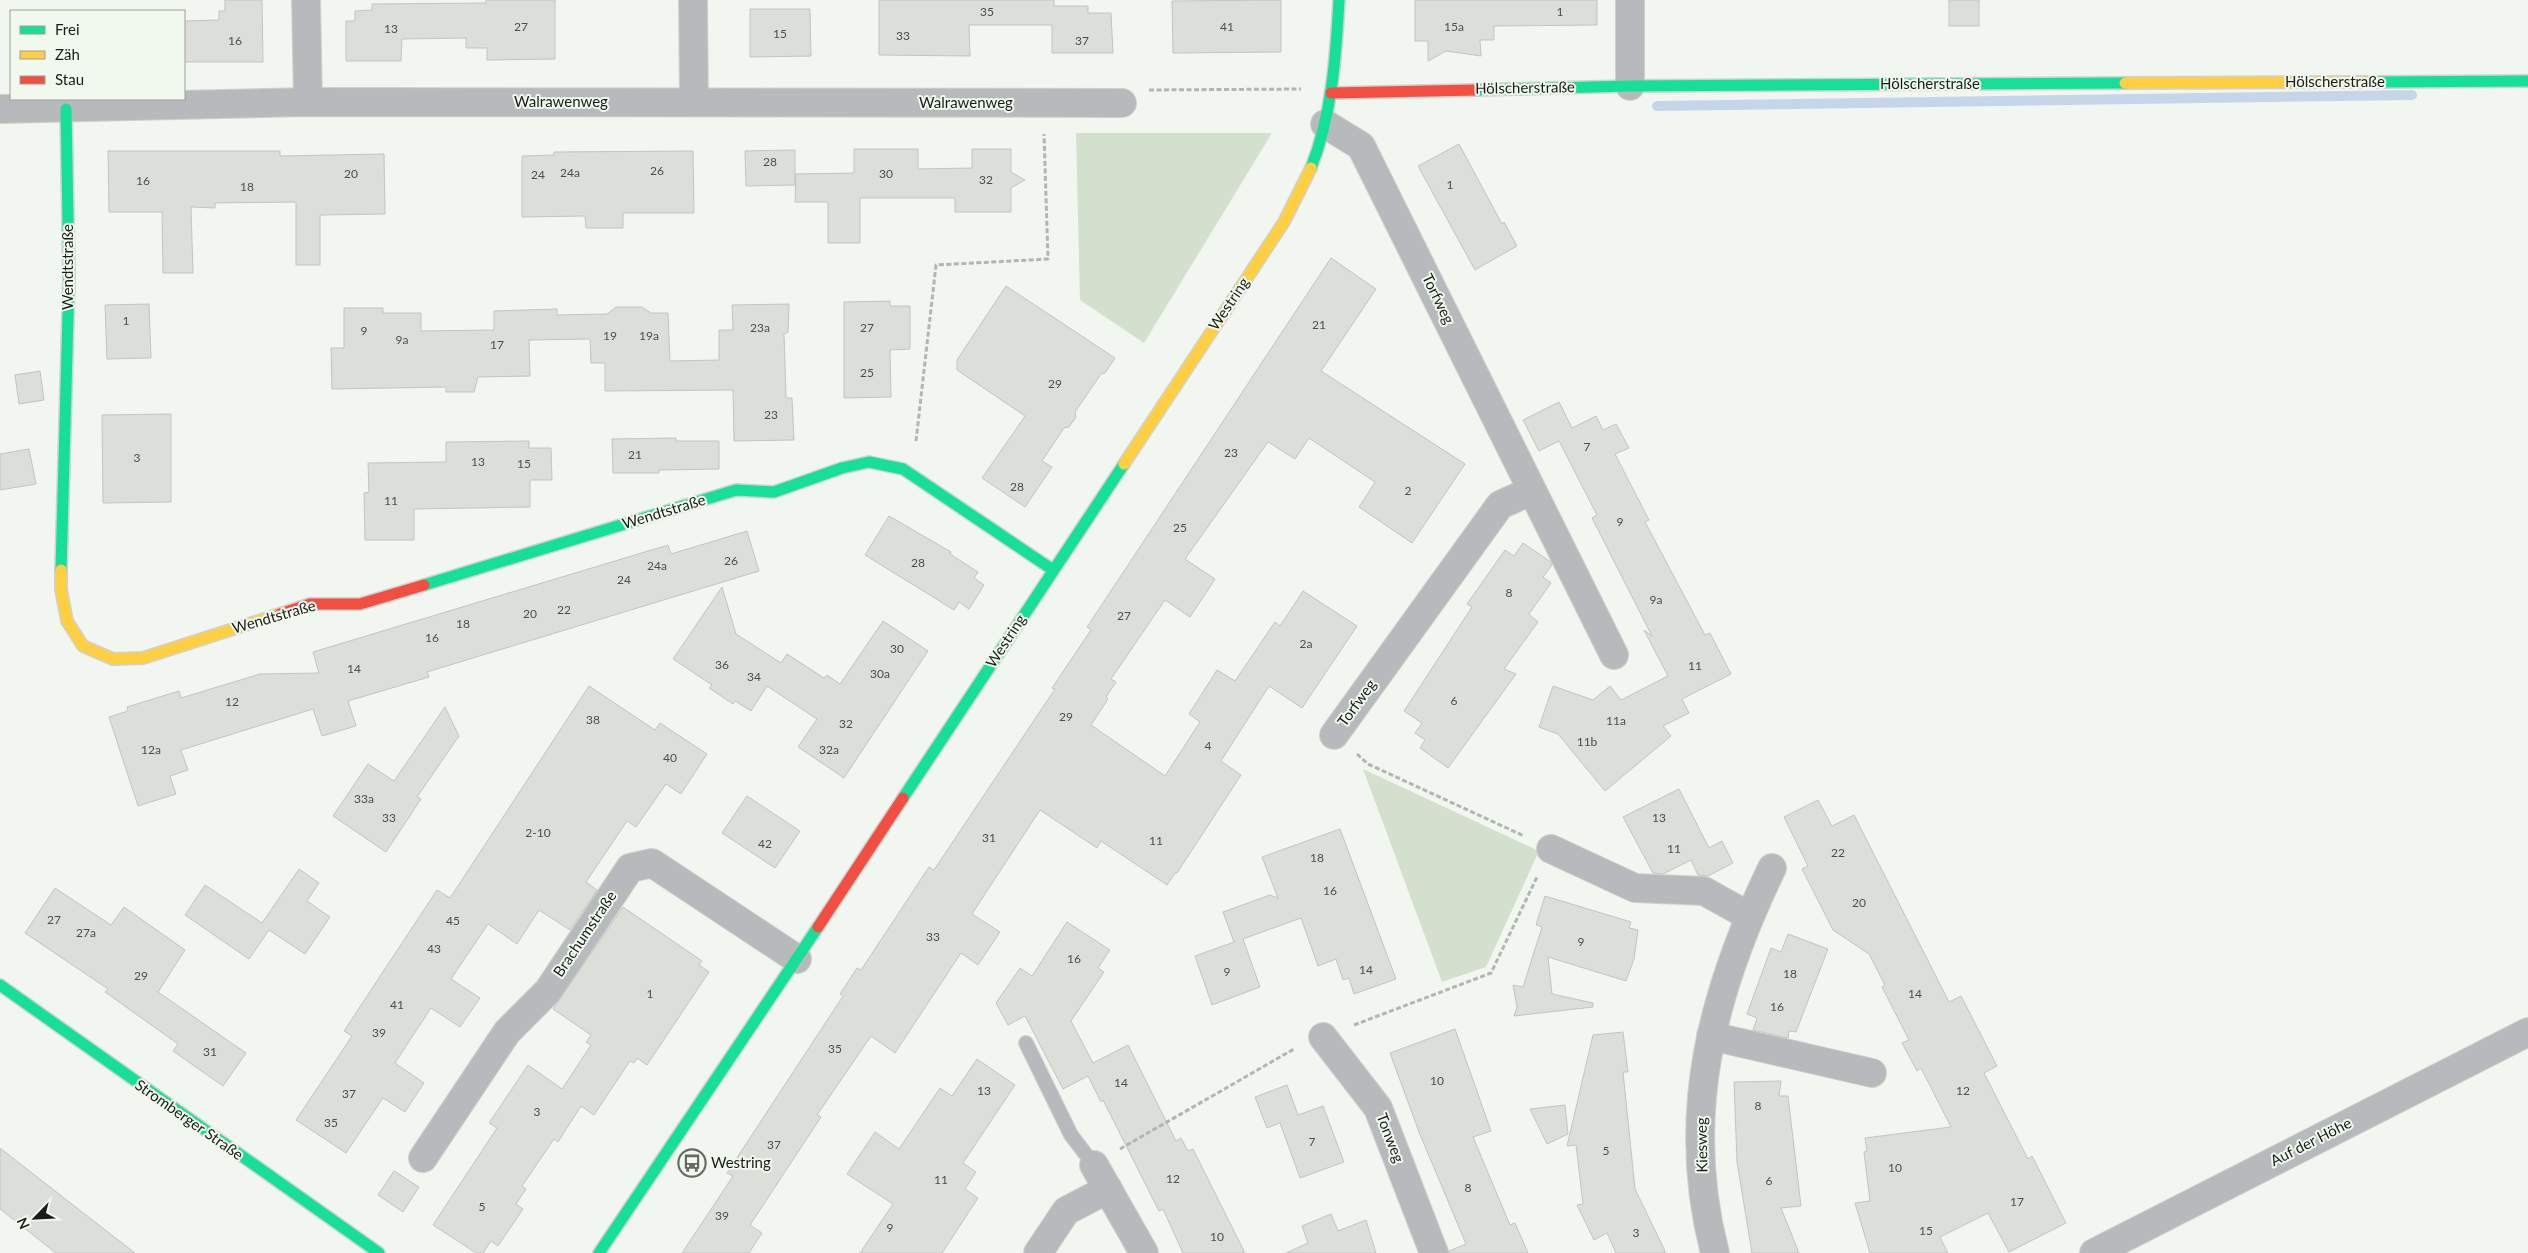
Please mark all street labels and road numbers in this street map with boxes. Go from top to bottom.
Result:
street label: Hölscherstraße [2285,72,2385,90]
street label: Hölscherstraße [1880,74,1980,92]
street label: Hölscherstraße [1475,77,1575,97]
street label: Walrawenweg [514,92,608,110]
street label: Walrawenweg [919,93,1013,111]
street label: Wendtstraße [58,224,76,310]
street label: Torfweg [1419,271,1459,327]
street label: Westring [1204,273,1252,333]
street label: Wendtstraße [620,490,708,532]
street label: Wendtstraße [230,596,318,637]
street label: Westring [981,610,1029,670]
street label: Torfweg [1333,675,1379,729]
street label: Brachumstraße [549,887,620,980]
street label: Stromberger Straße [132,1075,247,1163]
street label: Tonweg [1373,1110,1409,1165]
street label: Auf der Höhe [2267,1113,2354,1169]
street label: Kiesweg [1692,1117,1710,1173]

